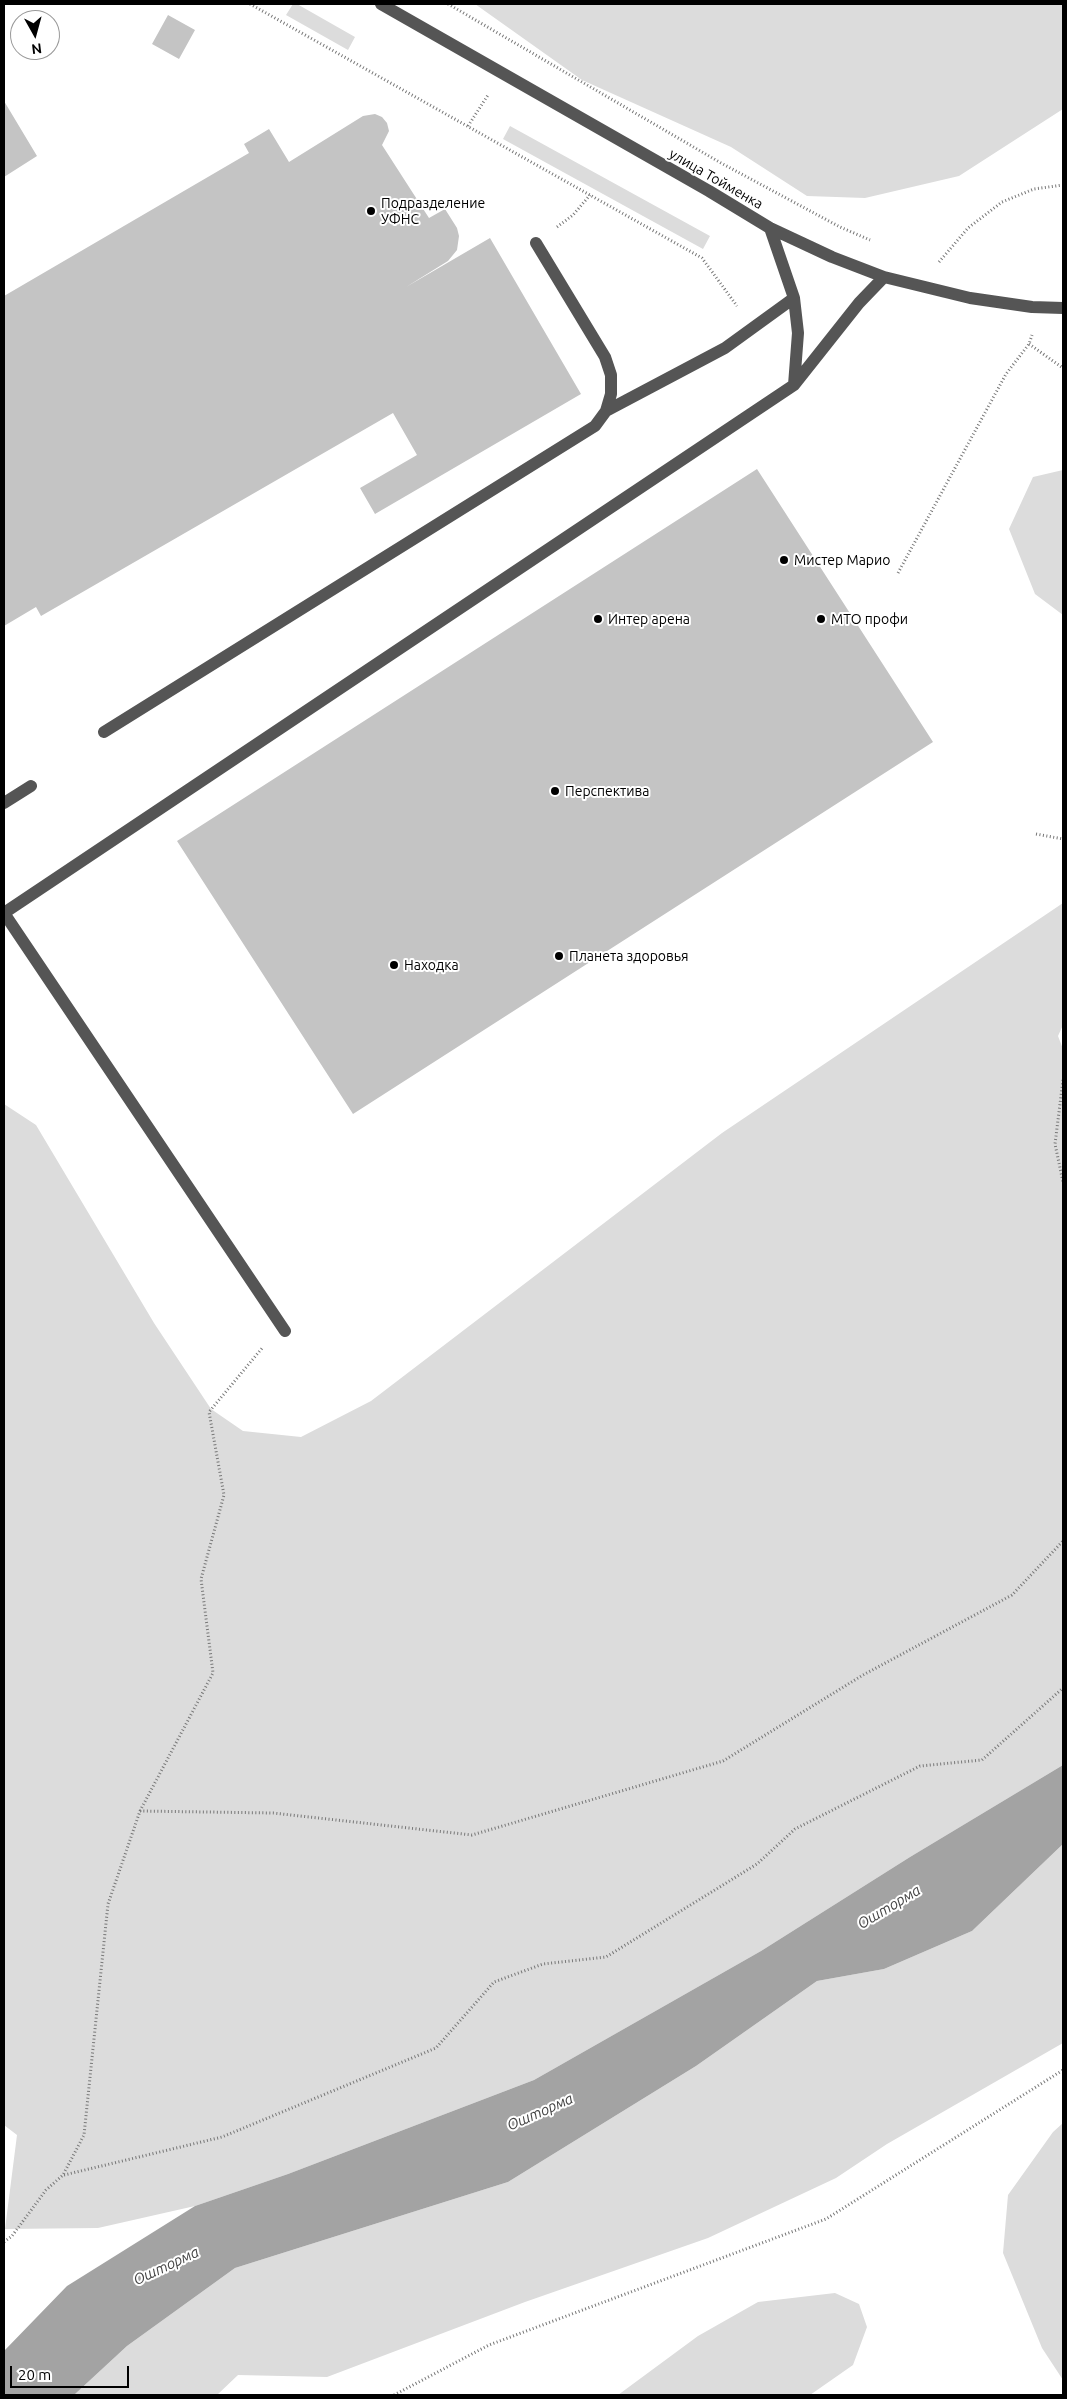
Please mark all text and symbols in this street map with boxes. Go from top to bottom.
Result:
north arrow [10,10,60,60]
text: N [31,40,43,57]
street label: улица Тойменка [666,145,766,213]
place label: Подразделение УФНС [381,195,485,228]
marker: Подразделение УФНС [365,205,377,217]
place label: Мистер Марио [794,552,891,568]
marker: Мистер Марио [778,554,790,566]
place label: Интер арена [608,611,690,627]
place label: МТО профи [831,611,908,627]
marker: Интер арена [592,613,604,625]
marker: МТО профи [815,613,827,625]
place label: Перспектива [565,783,650,799]
marker: Перспектива [549,785,561,797]
place label: Планета здоровья [569,948,689,964]
marker: Планета здоровья [553,950,565,962]
place label: Находка [404,957,459,973]
marker: Находка [388,959,400,971]
water label: Ошторма [854,1881,924,1933]
water label: Ошторма [504,2089,576,2135]
water label: Ошторма [130,2243,202,2289]
scale bar [12,2356,131,2388]
text: 20 m [18,2366,51,2383]

